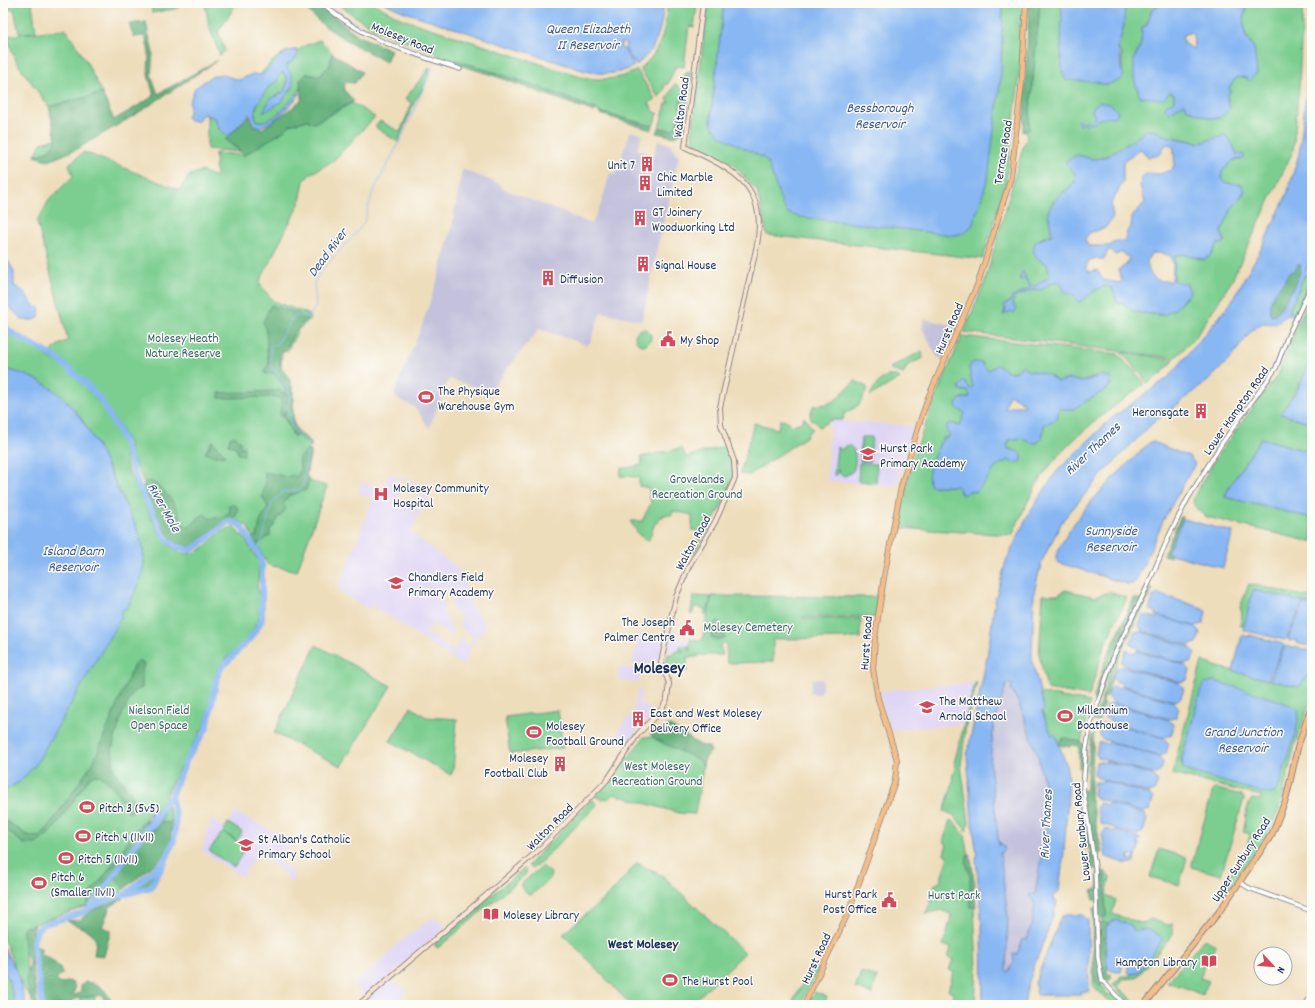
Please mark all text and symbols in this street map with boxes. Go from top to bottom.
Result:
street label: Molesey Road [368,18,436,60]
water label: Queen Elizabeth II Reservoir [546,20,631,56]
street label: Walton Road [669,76,696,139]
water label: Bessborough Reservoir [847,99,914,135]
street label: Terrace Road [990,119,1019,186]
building icon: Unit 7 [638,155,656,173]
place label: Unit 7 [608,157,635,176]
place label: Chic Marble Limited [657,169,713,203]
building icon: Chic Marble Limited [636,174,654,192]
place label: GT Joinery Woodworking Ltd [652,204,735,238]
building icon: GT Joinery Woodworking Ltd [631,209,649,227]
water label: Dead River [304,223,355,282]
building icon: Signal House [634,255,652,273]
place label: Signal House [655,257,716,276]
building icon: Diffusion [539,269,557,287]
place label: Diffusion [560,271,603,290]
street label: Hurst Road [931,300,970,358]
park label: Molesey Heath Nature Reserve [145,330,221,364]
public building icon: My Shop [659,330,677,348]
place label: My Shop [680,332,719,351]
street label: Lower Hampton Road [1199,363,1275,460]
place label: The Physique Warehouse Gym [438,383,514,417]
sports icon: The Physique Warehouse Gym [417,388,435,406]
building icon: Heronsgate [1192,402,1210,420]
place label: Heronsgate [1132,404,1189,423]
water label: River Thames [1061,418,1127,481]
place label: Hurst Park Primary Academy [880,440,966,474]
school or university icon: Hurst Park Primary Academy [859,445,877,463]
park label: Grovelands Recreation Ground [652,471,742,505]
water label: River Mole [141,480,185,537]
place label: Molesey Community Hospital [393,480,490,514]
hospital icon: Molesey Community Hospital [372,485,390,503]
street label: Walton Road [671,512,717,574]
water label: Sunnyside Reservoir [1085,522,1138,558]
water label: Island Barn Reservoir [42,542,104,578]
place label: Chandlers Field Primary Academy [408,569,494,603]
school or university icon: Chandlers Field Primary Academy [387,574,405,592]
place label: The Joseph Palmer Centre [604,614,675,648]
street label: Hurst Road [856,615,879,671]
public building icon: The Joseph Palmer Centre [678,619,696,637]
park label: Molesey Cemetery [703,619,793,638]
district label: Molesey [634,658,685,682]
place label: The Matthew Arnold School [939,693,1006,727]
school or university icon: The Matthew Arnold School [918,698,936,716]
park label: Nielson Field Open Space [129,702,189,736]
place label: Millennium Boathouse [1077,702,1129,736]
place label: East and West Molesey Delivery Office [650,705,762,739]
sports icon: Millennium Boathouse [1056,707,1074,725]
building icon: East and West Molesey Delivery Office [629,710,647,728]
place label: Molesey Football Ground [546,718,624,752]
sports icon: Molesey Football Ground [525,723,543,741]
water label: Grand Junction Reservoir [1204,723,1283,759]
place label: Molesey Football Club [484,750,549,784]
building icon: Molesey Football Club [551,755,569,773]
park label: West Molesey Recreation Ground [612,758,702,792]
street label: Lower Sunbury Road [1068,782,1097,882]
water label: River Thames [1035,788,1059,860]
sports icon: Pitch 3 (5v5) [78,798,96,816]
place label: Pitch 3 (5v5) [99,800,159,819]
street label: Walton Road [523,800,579,856]
street label: Upper Sunbury Road [1208,814,1277,907]
sports icon: Pitch 4 (11v11) [74,827,92,845]
place label: Pitch 4 (11v11) [95,829,154,848]
place label: St Alban's Catholic Primary School [258,831,350,865]
school or university icon: St Alban's Catholic Primary School [237,836,255,854]
sports icon: Pitch 5 (11v11) [57,849,75,867]
place label: Pitch 5 (11v11) [78,851,138,870]
place label: Pitch 6 (Smaller 11v11) [51,869,115,903]
sports icon: Pitch 6 (Smaller 11v11) [30,874,48,892]
place label: Hurst Park Post Office [823,886,877,920]
park label: Hurst Park [928,887,980,906]
public building icon: Hurst Park Post Office [880,891,898,909]
library icon: Molesey Library [482,905,500,923]
place label: Molesey Library [503,907,580,926]
street label: Hurst Road [797,930,837,988]
district label: West Molesey [608,935,679,955]
north arrow [1253,946,1293,986]
library icon: Hampton Library [1200,952,1218,970]
place label: Hampton Library [1115,954,1198,973]
text: N [1272,964,1289,976]
sports icon: The Hurst Pool [661,971,679,989]
place label: The Hurst Pool [682,973,753,992]

